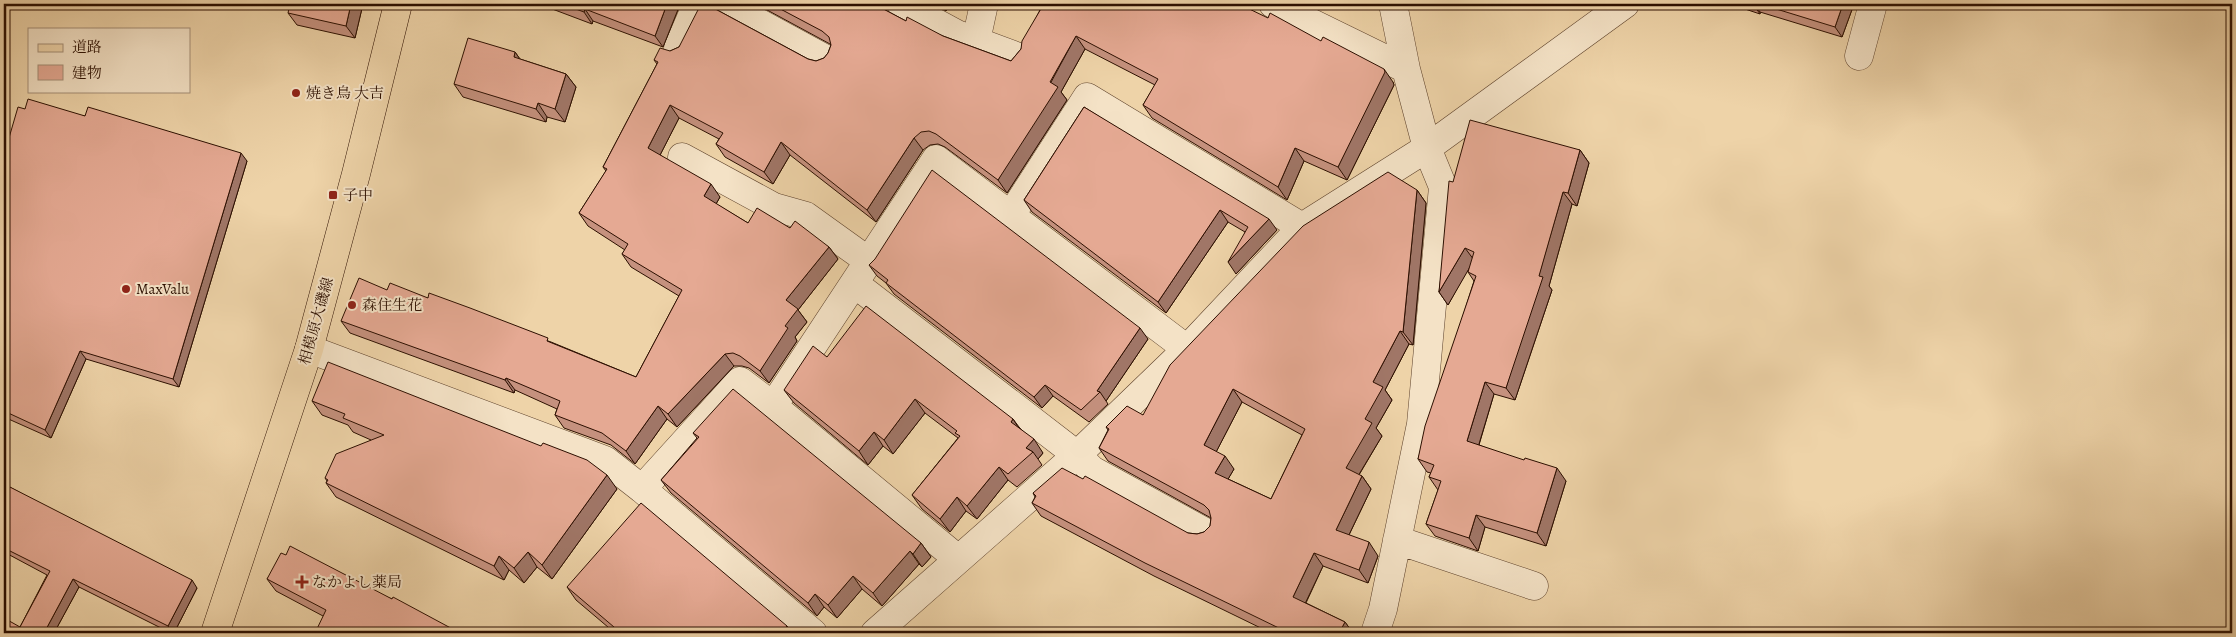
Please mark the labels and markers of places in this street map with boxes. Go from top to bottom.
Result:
place label: 焼き鳥 大吉 [306,83,384,103]
marker: 焼き鳥 大吉 [290,87,302,99]
place label: 子中 [343,185,373,205]
marker: 子中 [327,189,339,201]
place label: MaxValu [136,279,190,299]
marker: MaxValu [120,283,132,295]
place label: 森住生花 [362,295,422,315]
marker: 森住生花 [346,299,358,311]
place label: なかよし薬局 [312,572,402,592]
marker: なかよし薬局 [296,576,308,588]

